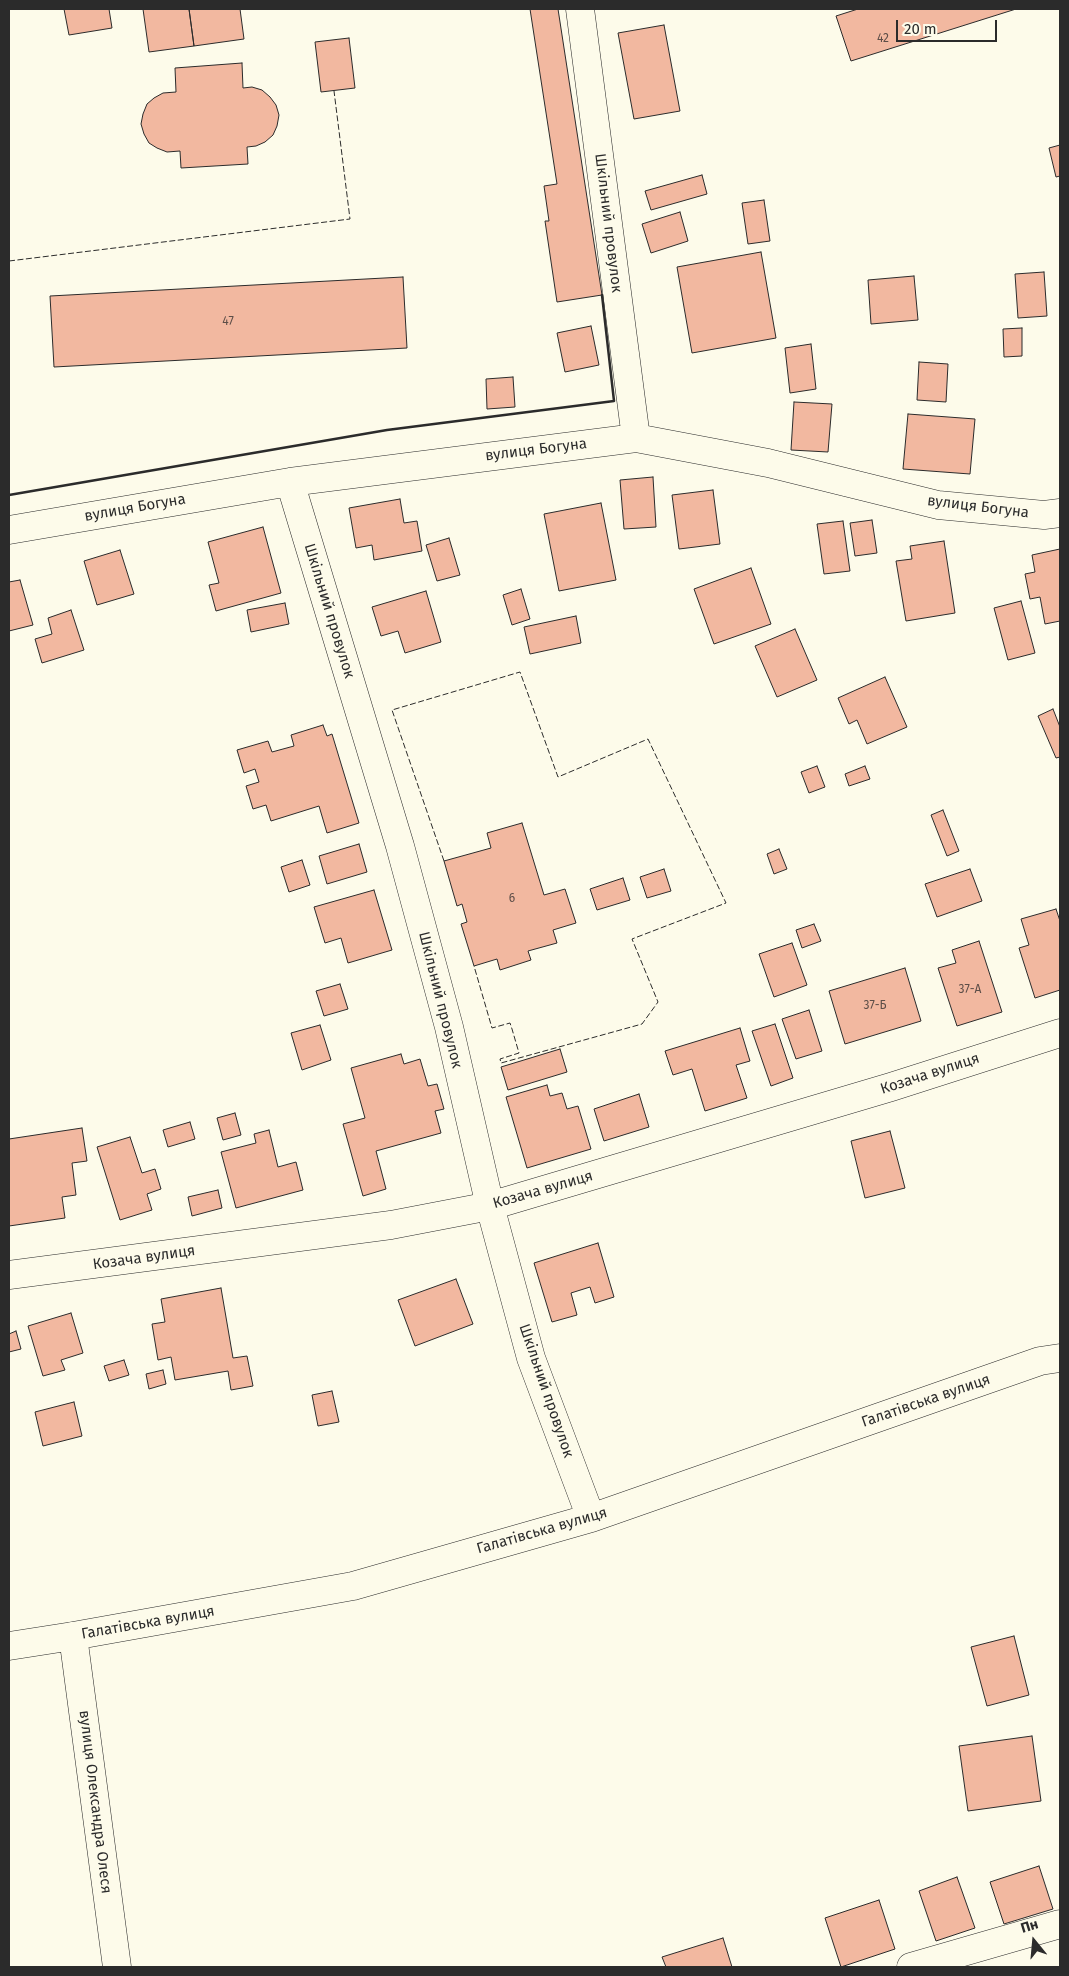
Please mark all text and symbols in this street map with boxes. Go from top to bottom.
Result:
scale bar [899,10,1000,42]
text: 20 m [904,20,937,38]
house number: 42 [877,32,889,46]
street label: Шкільний провулок [591,152,625,294]
house number: 47 [222,315,234,329]
street label: вулиця Богуна [484,435,588,465]
street label: вулиця Богуна [83,490,187,526]
street label: вулиця Богуна [926,492,1030,522]
street label: Шкільний провулок [300,541,358,681]
house number: 6 [509,892,515,906]
street label: Шкільний провулок [414,930,466,1070]
house number: 37-А [959,983,981,997]
house number: 37-Б [863,999,887,1013]
street label: Козача вулиця [878,1050,982,1098]
street label: Козача вулиця [491,1167,595,1213]
street label: Козача вулиця [92,1242,196,1274]
street label: Шкільний провулок [515,1322,577,1460]
street label: Галатівська вулиця [859,1371,993,1431]
street label: Галатівська вулиця [475,1504,609,1558]
street label: Галатівська вулиця [80,1602,216,1644]
street label: вулиця Олександра Олеся [75,1709,115,1895]
text: Пн [1019,1915,1040,1937]
north arrow [1009,1916,1059,1966]

